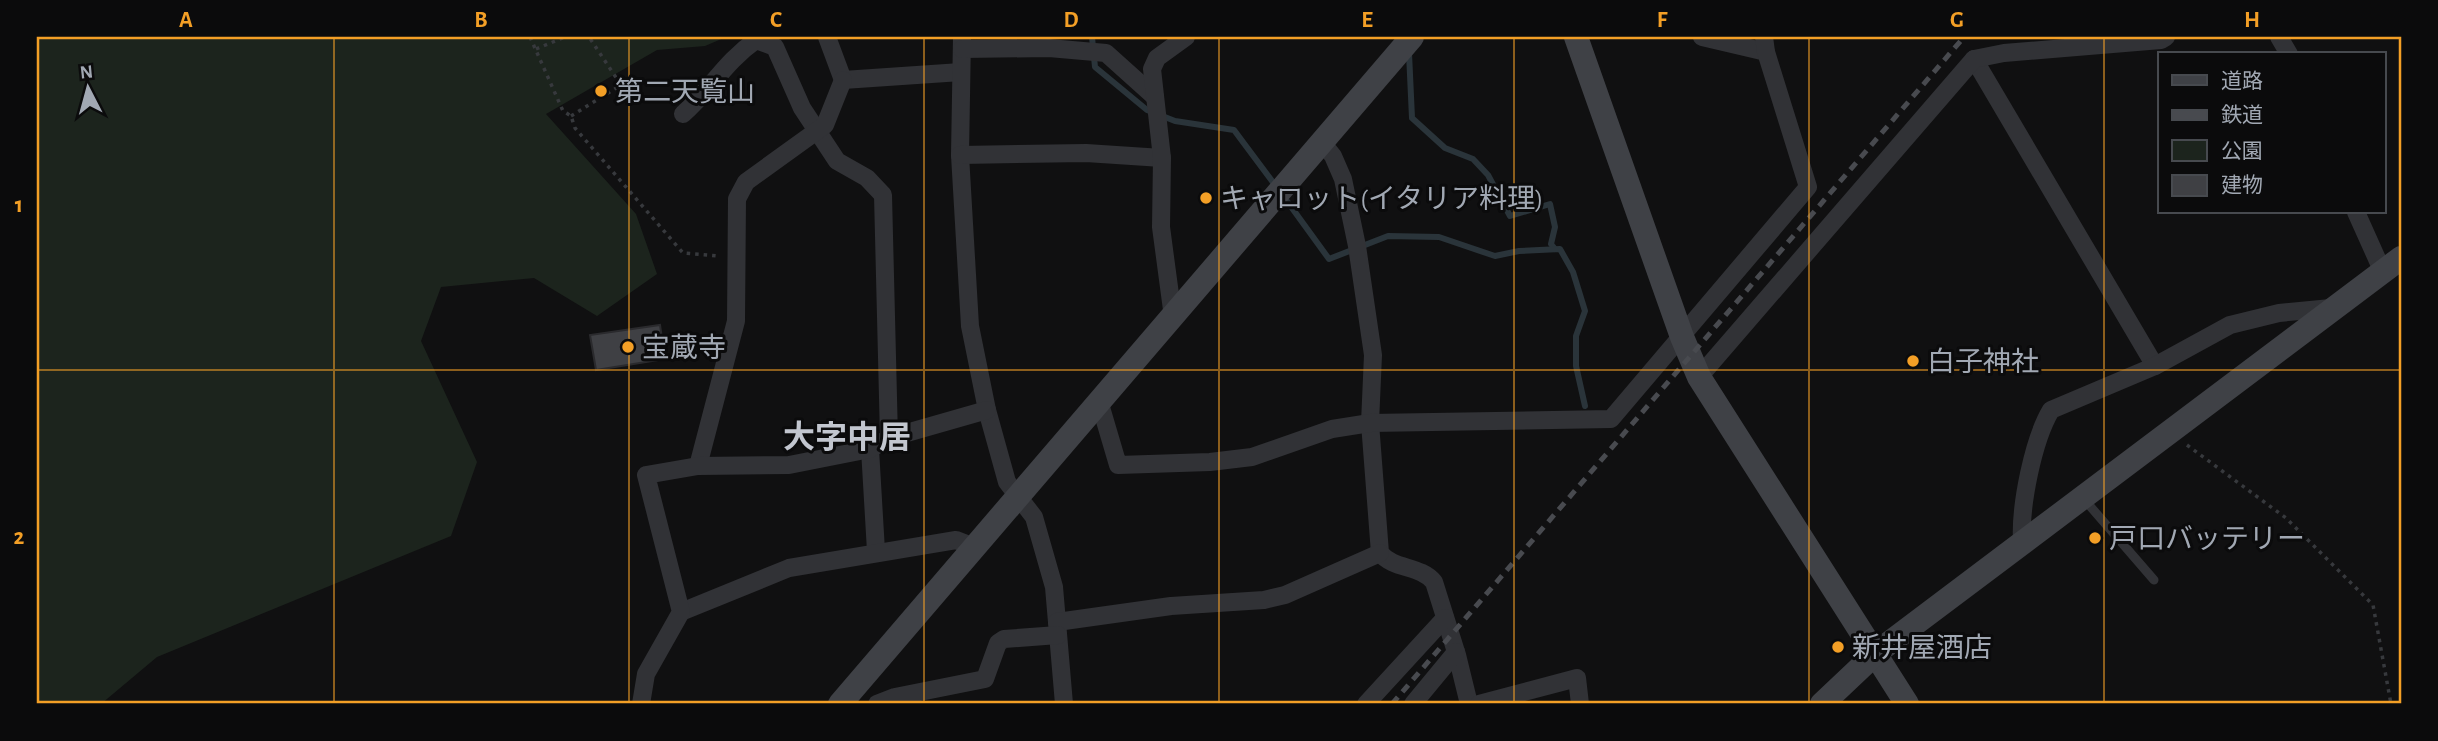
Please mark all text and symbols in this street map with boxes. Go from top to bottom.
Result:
text: A [179,9,193,32]
text: B [474,9,488,32]
text: C [770,9,782,32]
text: D [1063,9,1079,32]
text: E [1361,9,1373,32]
text: F [1657,9,1668,32]
text: G [1950,9,1964,32]
text: H [2244,9,2260,32]
north arrow [52,52,122,122]
legend [2158,52,2386,214]
text: N [79,62,94,83]
text: 道路 [2221,70,2263,92]
place label: 第二天覧山 [615,77,755,107]
marker: 第二天覧山 [593,83,609,99]
text: 鉄道 [2221,104,2263,126]
text: 公園 [2221,141,2263,162]
text: 建物 [2221,174,2263,196]
place label: キャロット(イタリア料理) [1220,184,1544,214]
marker: キャロット(イタリア料理) [1198,190,1214,206]
text: 1 [15,194,23,217]
place label: 宝蔵寺 [642,333,726,363]
marker: 宝蔵寺 [620,339,636,355]
place label: 白子神社 [1927,347,2039,377]
marker: 白子神社 [1905,353,1921,369]
district label: 大字中居 [783,420,911,454]
place label: 戸口バッテリー [2109,525,2305,554]
text: 2 [14,526,25,549]
marker: 戸口バッテリー [2087,530,2103,546]
place label: 新井屋酒店 [1852,633,1992,663]
marker: 新井屋酒店 [1830,639,1846,655]

